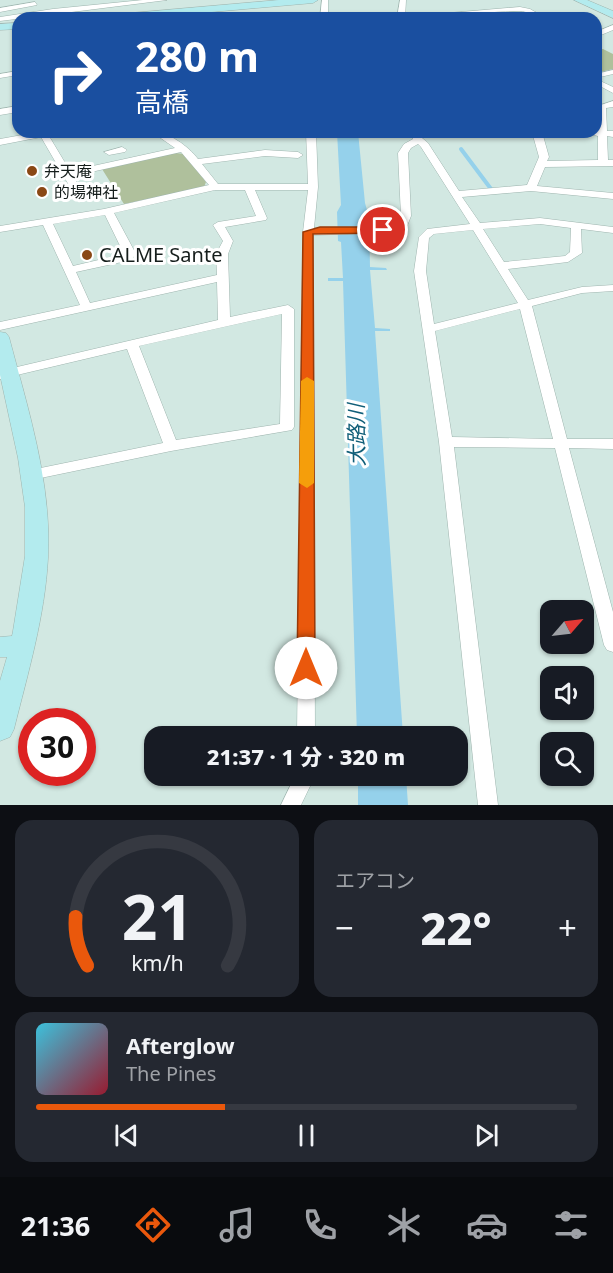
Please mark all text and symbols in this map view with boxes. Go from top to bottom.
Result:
text: 280 m [135,27,259,84]
icon: right [36,36,114,114]
text: 高橋 [135,83,189,120]
place label: 弁天庵 [44,160,92,182]
marker: 弁天庵 [25,164,39,178]
place label: 的場神社 [54,181,118,203]
marker: 的場神社 [35,185,49,199]
pin [357,204,408,255]
icon: arrive [366,213,399,246]
place label: CALME Sante [99,241,222,268]
marker: CALME Sante [80,248,94,262]
water label: 大路川 [341,401,371,467]
north arrow [540,600,594,654]
map controls [540,600,594,786]
position arrow [274,636,338,700]
button: sound [540,666,594,720]
speed limit sign: 30 [18,708,96,786]
button: search [540,732,594,786]
text: 21:37 · 1 分 · 320 m [207,741,405,771]
text: エアコン [335,867,415,894]
text: 21 [121,873,193,958]
text: 22° [420,897,492,958]
text: − [335,905,354,950]
text: + [558,905,577,950]
text: km/h [131,948,183,977]
text: Afterglow [126,1030,235,1060]
text: The Pines [126,1060,216,1087]
icon: previous [110,1119,143,1152]
icon: pause [290,1119,323,1152]
icon: next [470,1119,503,1152]
icon: directions [132,1204,174,1246]
icon: music [216,1204,258,1246]
icon: phone [299,1204,341,1246]
icon: climate [383,1204,425,1246]
icon: car [466,1204,508,1246]
icon: filters [550,1204,592,1246]
text: 21:36 [21,1207,90,1244]

